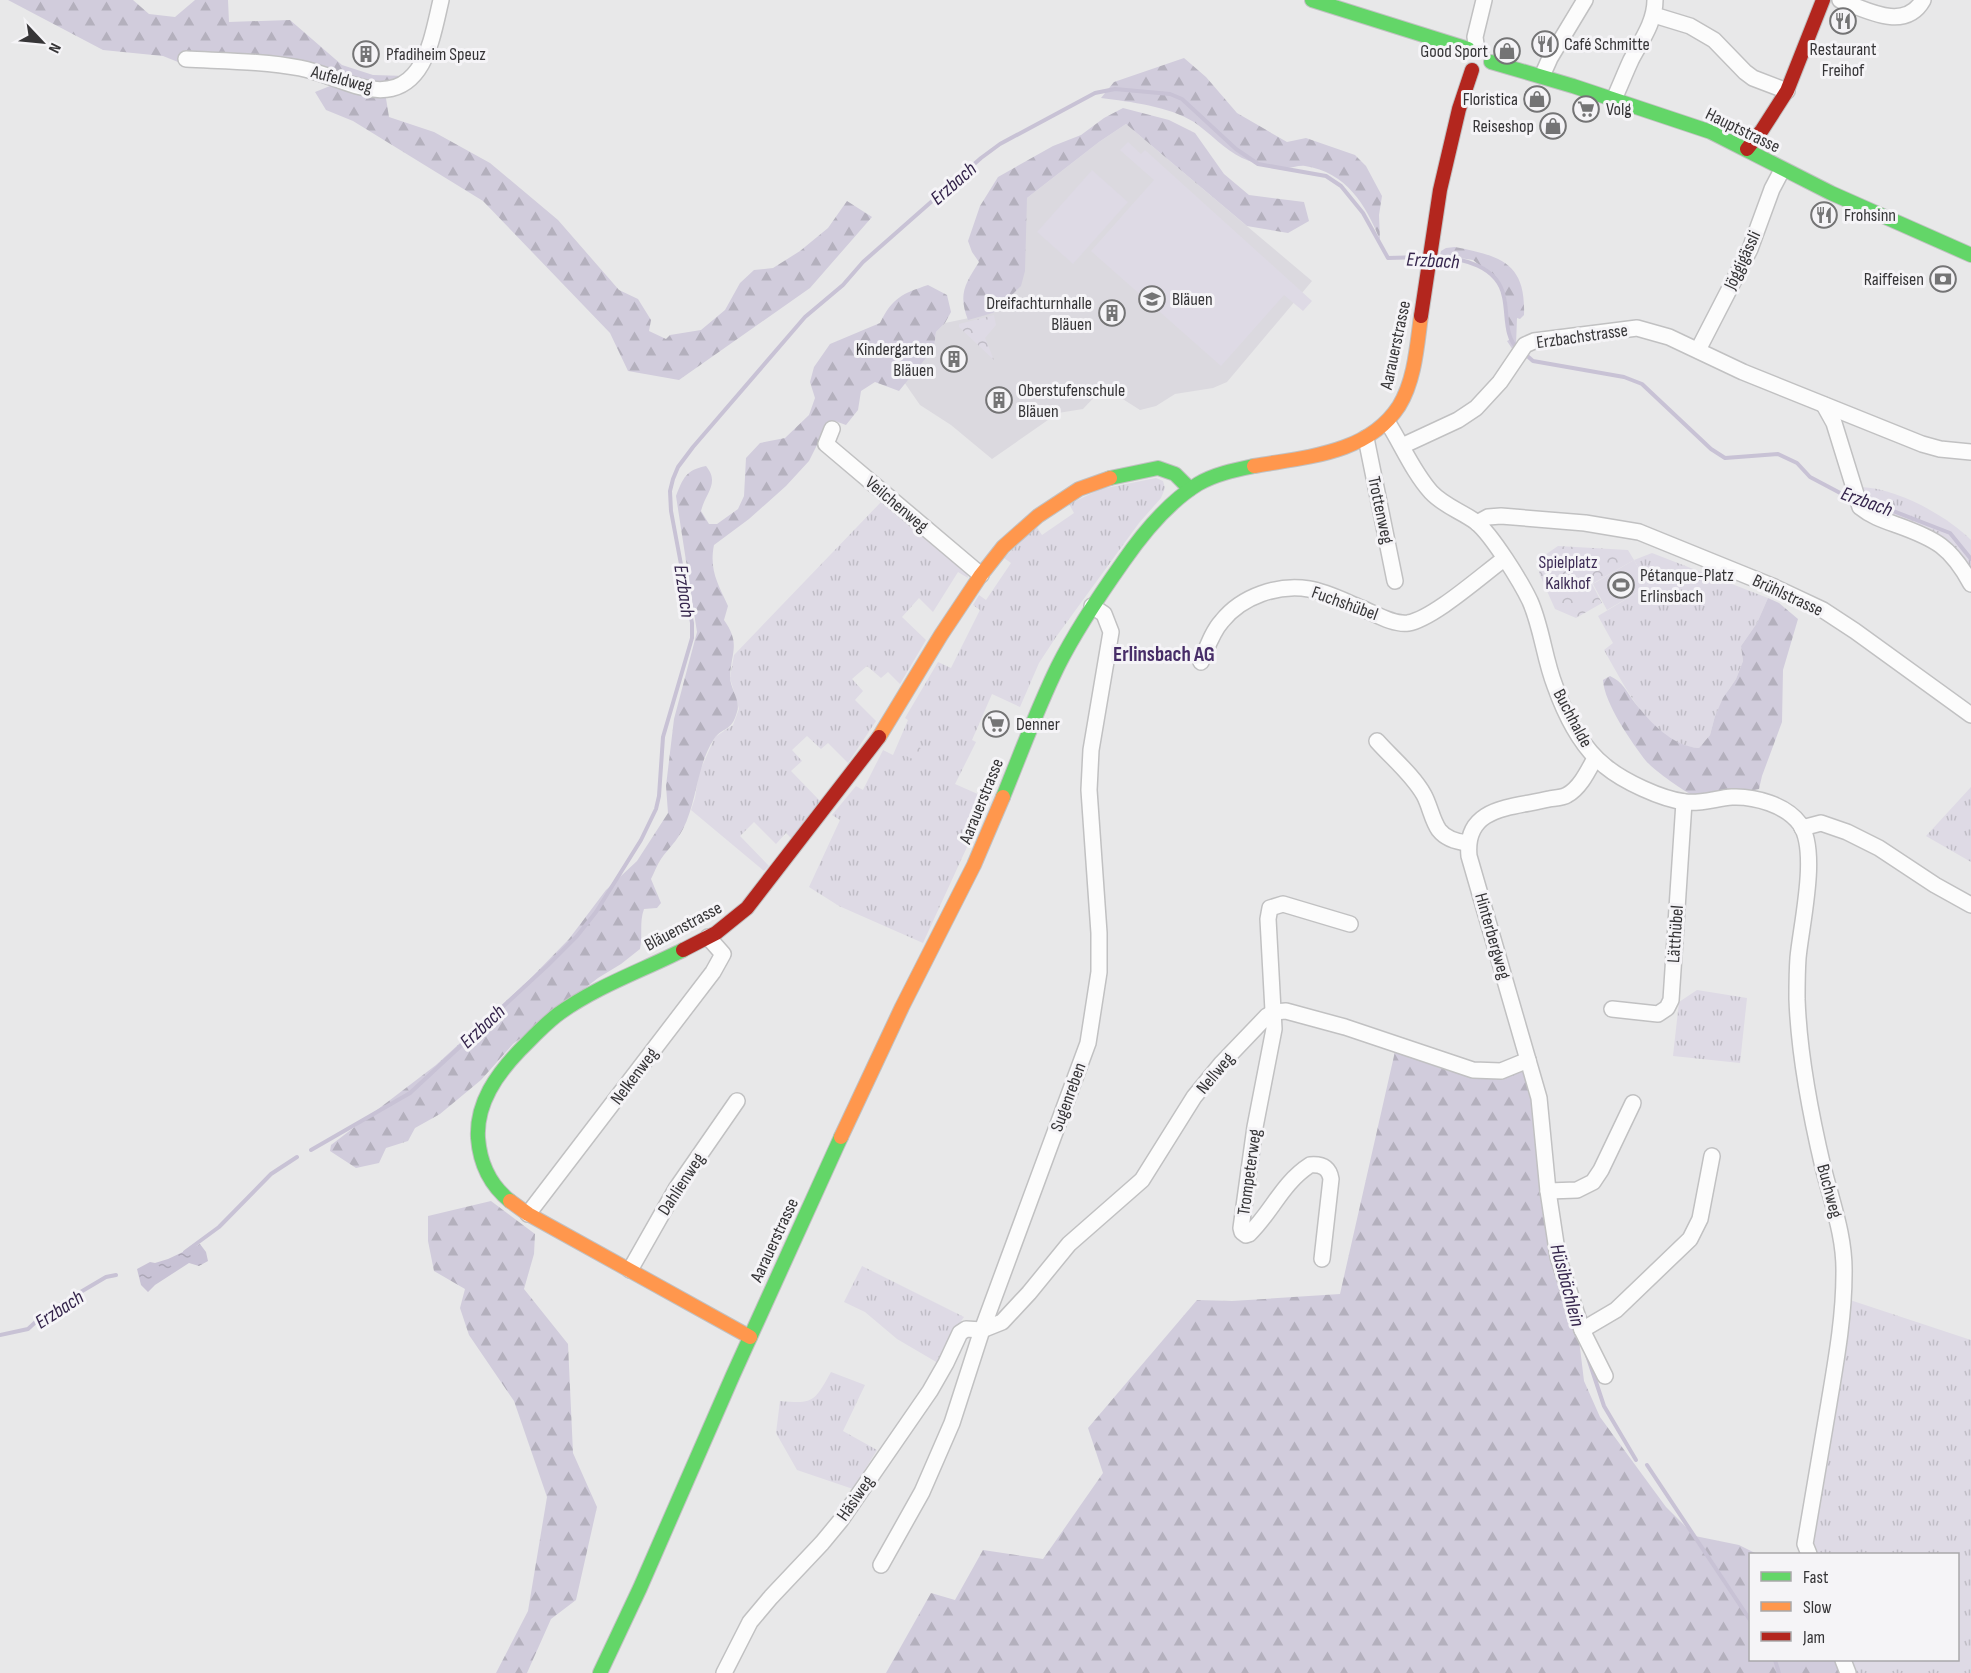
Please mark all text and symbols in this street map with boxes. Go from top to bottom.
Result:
restaurant icon: Restaurant Freihof [1828,6,1858,36]
north arrow [12,12,72,72]
restaurant icon: Café Schmitte [1530,29,1560,59]
place label: Café Schmitte [1564,34,1650,55]
shop icon: Good Sport [1492,36,1522,66]
building icon: Pfadiheim Speuz [351,39,381,69]
place label: Restaurant Freihof [1810,39,1877,81]
text: N [44,40,65,56]
place label: Good Sport [1420,41,1489,62]
place label: Pfadiheim Speuz [386,44,486,65]
street label: Aufeldweg [308,61,375,98]
shop icon: Floristica [1522,84,1552,114]
place label: Floristica [1463,89,1518,110]
supermarket icon: Volg [1571,94,1601,124]
place label: Volg [1606,99,1632,120]
street label: Hauptstrasse [1702,103,1783,157]
shop icon: Reiseshop [1538,111,1568,141]
place label: Reiseshop [1473,116,1534,137]
water label: Erzbach [926,157,982,210]
restaurant icon: Frohsinn [1809,200,1839,230]
place label: Frohsinn [1844,205,1896,226]
street label: Jöggigässli [1719,227,1765,294]
water label: Erzbach [1406,248,1460,274]
bank icon: Raiffeisen [1928,264,1958,294]
place label: Raiffeisen [1864,269,1924,290]
school or university icon: Bläuen [1137,284,1167,314]
place label: Bläuen [1172,289,1213,310]
place label: Dreifachturnhalle Bläuen [986,293,1092,335]
building icon: Dreifachturnhalle Bläuen [1097,298,1127,328]
street label: Aarauerstrasse [1376,299,1415,392]
street label: Erzbachstrasse [1535,320,1629,353]
place label: Kindergarten Bläuen [856,339,934,381]
building icon: Kindergarten Bläuen [939,344,969,374]
place label: Oberstufenschule Bläuen [1018,380,1125,422]
building icon: Oberstufenschule Bläuen [984,385,1014,415]
street label: Veilchenweg [861,472,932,537]
street label: Trottenweg [1363,474,1398,546]
water label: Erzbach [1838,482,1896,522]
park label: Spielplatz Kalkhof [1539,552,1598,594]
water label: Erzbach [668,563,700,619]
place label: Pétanque-Platz Erlinsbach [1640,565,1734,607]
sports icon: Pétanque-Platz Erlinsbach [1606,570,1636,600]
street label: Brühlstrasse [1749,570,1826,621]
street label: Fuchshübel [1309,582,1381,625]
district label: Erlinsbach AG [1113,642,1215,667]
street label: Buchhalde [1548,685,1597,751]
supermarket icon: Denner [981,709,1011,739]
place label: Denner [1016,714,1060,735]
street label: Aarauerstrasse [954,755,1008,848]
street label: Hinterbergweg [1470,890,1515,982]
street label: Bläuenstrasse [641,897,725,956]
street label: Lätthübel [1663,904,1688,964]
water label: Erzbach [455,1000,510,1054]
street label: Nelkenweg [606,1044,663,1109]
street label: Nellweg [1192,1048,1239,1098]
street label: Sugenreben [1046,1060,1091,1135]
street label: Trompeterweg [1233,1128,1266,1217]
street label: Dahlienweg [654,1149,709,1219]
street label: Buchweg [1812,1162,1847,1220]
street label: Aarauerstrasse [745,1195,803,1286]
water label: Hüsibächlein [1544,1241,1590,1329]
water label: Erzbach [31,1285,88,1334]
street label: Häsiweg [832,1472,878,1525]
legend [1749,1553,1959,1661]
text: Fast [1803,1567,1829,1588]
text: Slow [1803,1597,1832,1618]
text: Jam [1802,1627,1825,1648]

